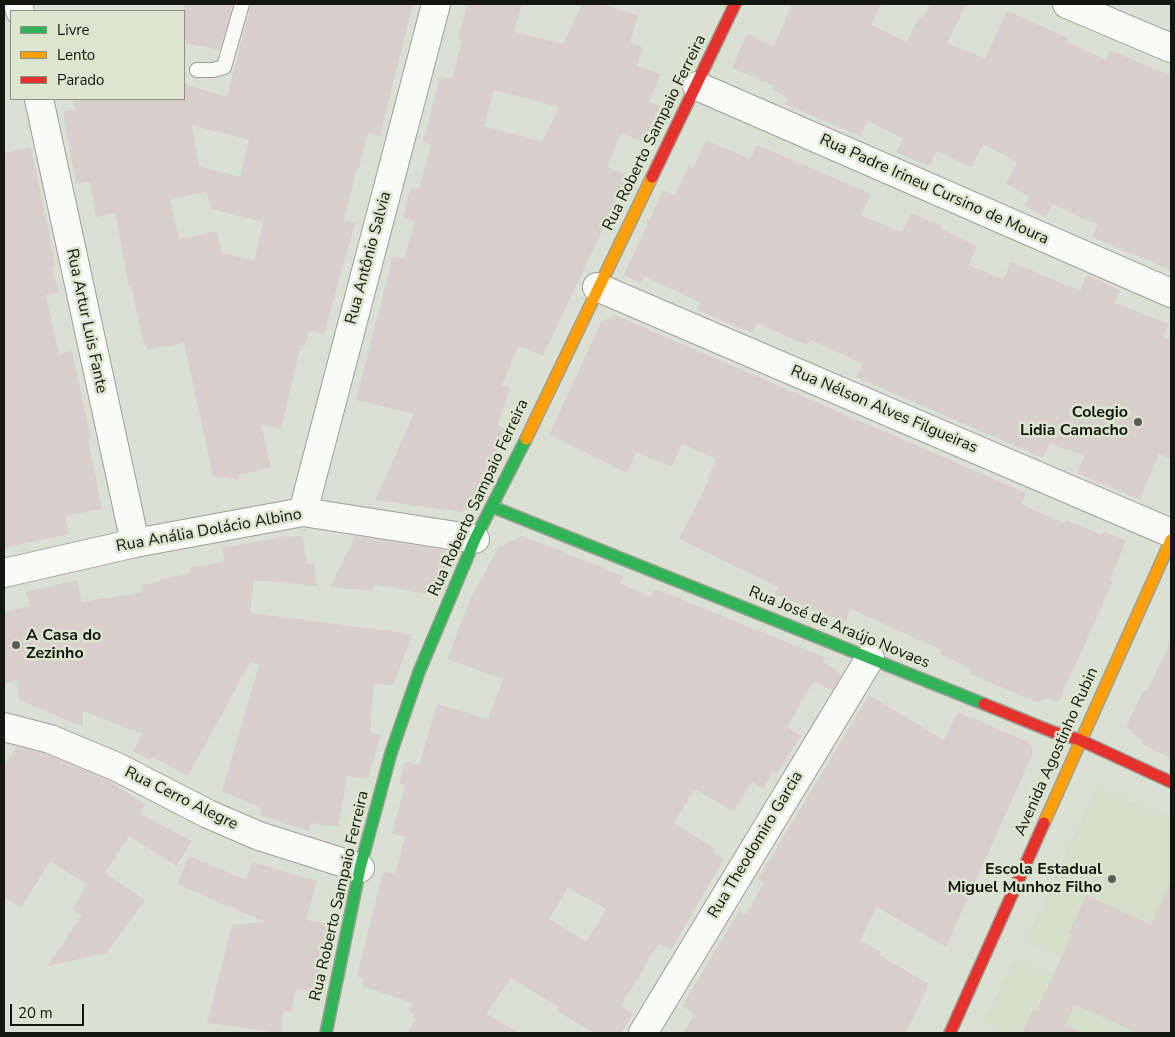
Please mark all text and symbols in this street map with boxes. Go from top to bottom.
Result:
legend [10,10,185,100]
text: Livre [57,20,90,40]
street label: Rua Roberto Sampaio Ferreira [599,32,711,234]
text: Lento [57,45,95,65]
text: Parado [57,70,104,90]
street label: Rua Padre Irineu Cursino de Moura [817,131,1051,249]
street label: Rua Antônio Salvia [342,190,396,326]
street label: Rua Artur Luis Fante [61,247,111,395]
street label: Rua Nélson Alves Filgueiras [788,362,980,458]
street label: Rua Roberto Sampaio Ferreira [425,396,533,600]
place label: Colegio Lidia Camacho [1020,403,1128,441]
marker: Colegio Lidia Camacho [1132,416,1144,428]
street label: Rua Anália Dolácio Albino [115,505,303,557]
street label: Rua José de Araújo Novaes [746,583,932,673]
place label: A Casa do Zezinho [26,626,101,664]
marker: A Casa do Zezinho [10,639,22,651]
street label: Avenida Agostinho Rubin [1011,665,1103,839]
street label: Rua Cerro Alegre [121,763,241,835]
street label: Rua Theodomiro Garcia [705,768,807,922]
street label: Rua Roberto Sampaio Ferreira [306,789,374,1003]
place label: Escola Estadual Miguel Munhoz Filho [947,860,1102,898]
marker: Escola Estadual Miguel Munhoz Filho [1106,873,1118,885]
scale bar [12,994,86,1026]
text: 20 m [18,1003,53,1023]

